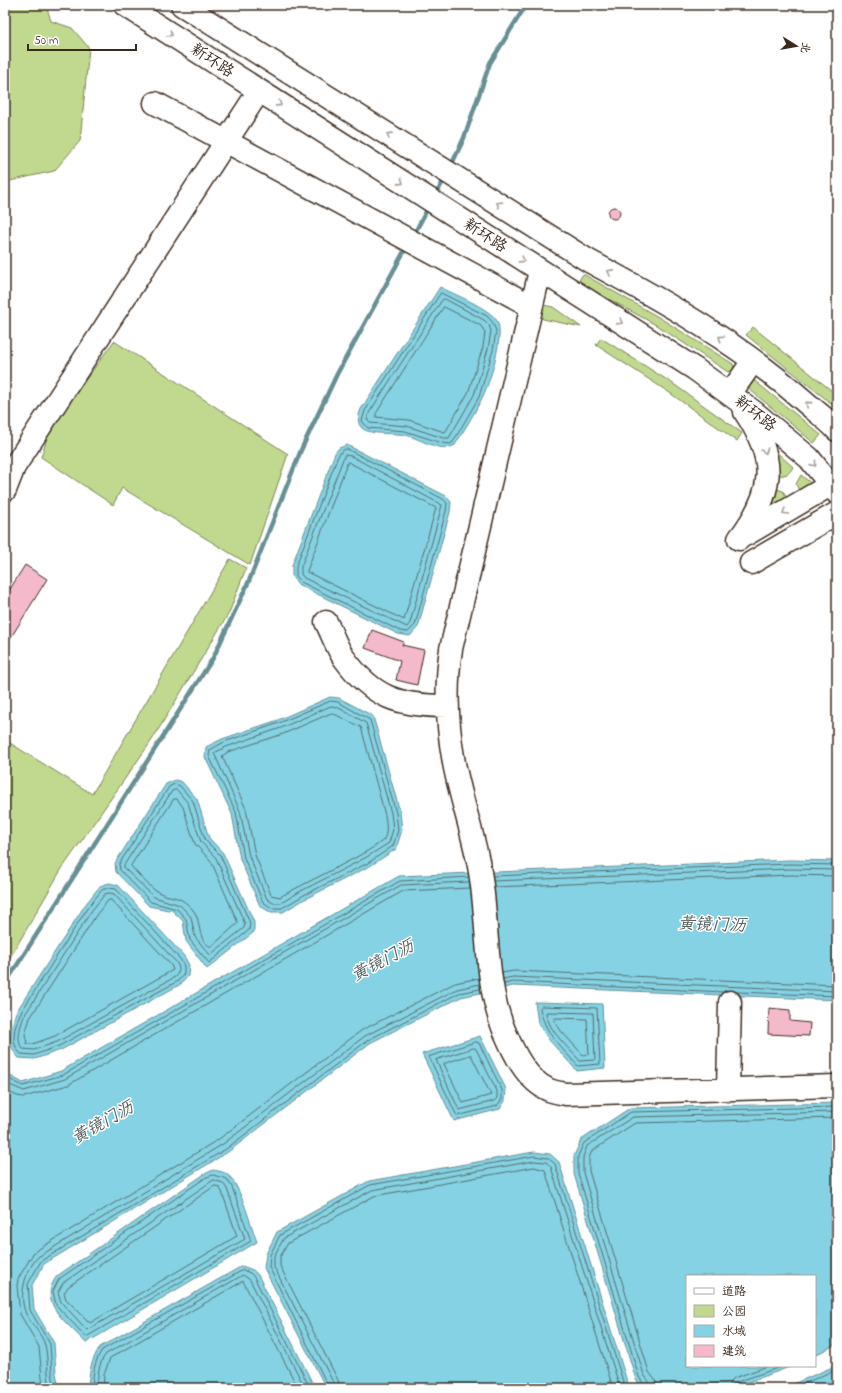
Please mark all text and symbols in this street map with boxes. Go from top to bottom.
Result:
scale bar [28,26,136,52]
north arrow [776,26,816,66]
one-way arrow [166,29,173,36]
text: 50 m [34,32,58,50]
street label: 新环路 [185,38,239,84]
text: 北 [796,41,814,55]
one-way arrow [275,99,282,106]
one-way arrow [386,133,393,140]
one-way arrow [396,177,403,184]
one-way arrow [496,201,503,209]
street label: 新环路 [458,213,512,259]
one-way arrow [518,255,525,262]
one-way arrow [606,269,614,277]
one-way arrow [616,317,623,325]
one-way arrow [719,336,726,343]
street label: 新环路 [729,390,781,438]
one-way arrow [805,402,813,409]
one-way arrow [760,447,769,454]
one-way arrow [809,459,816,466]
one-way arrow [782,507,789,514]
water label: 黄镜门沥 [678,911,748,939]
water label: 黄镜门沥 [347,933,421,988]
water label: 黄镜门沥 [67,1094,140,1151]
legend [686,1275,816,1367]
text: 道路 [722,1283,746,1301]
text: 公园 [722,1303,746,1321]
text: 水域 [722,1323,746,1341]
text: 建筑 [722,1343,746,1361]

